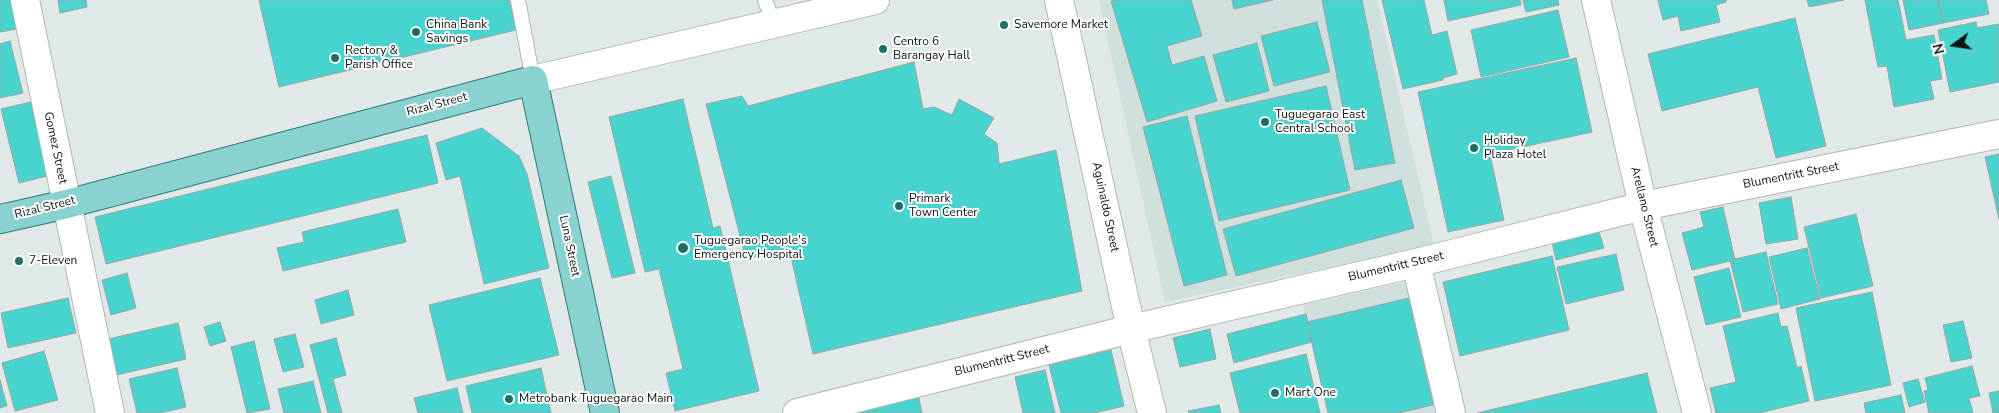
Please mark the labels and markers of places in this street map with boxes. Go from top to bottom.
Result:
place label: China Bank Savings [426,18,487,46]
place label: Savemore Market [1014,18,1108,32]
marker: Savemore Market [998,19,1010,31]
marker: China Bank Savings [410,26,422,38]
place label: Centro 6 Barangay Hall [893,35,970,63]
marker: Centro 6 Barangay Hall [877,43,889,55]
place label: Rectory & Parish Office [345,44,413,72]
marker: Rectory & Parish Office [329,52,341,64]
place label: Tuguegarao East Central School [1275,108,1365,136]
marker: Tuguegarao East Central School [1259,116,1271,128]
place label: Holiday Plaza Hotel [1484,134,1546,162]
marker: Holiday Plaza Hotel [1468,142,1480,154]
place label: Primark Town Center [909,192,978,220]
marker: Primark Town Center [893,200,905,212]
place label: Tuguegarao People's Emergency Hospital [694,234,807,262]
marker: Tuguegarao People's Emergency Hospital [676,241,690,255]
place label: 7-Eleven [29,254,77,268]
marker: 7-Eleven [13,255,25,267]
place label: Mart One [1285,386,1336,400]
marker: Mart One [1269,387,1281,399]
place label: Metrobank Tuguegarao Main [519,392,673,406]
marker: Metrobank Tuguegarao Main [503,393,515,405]

